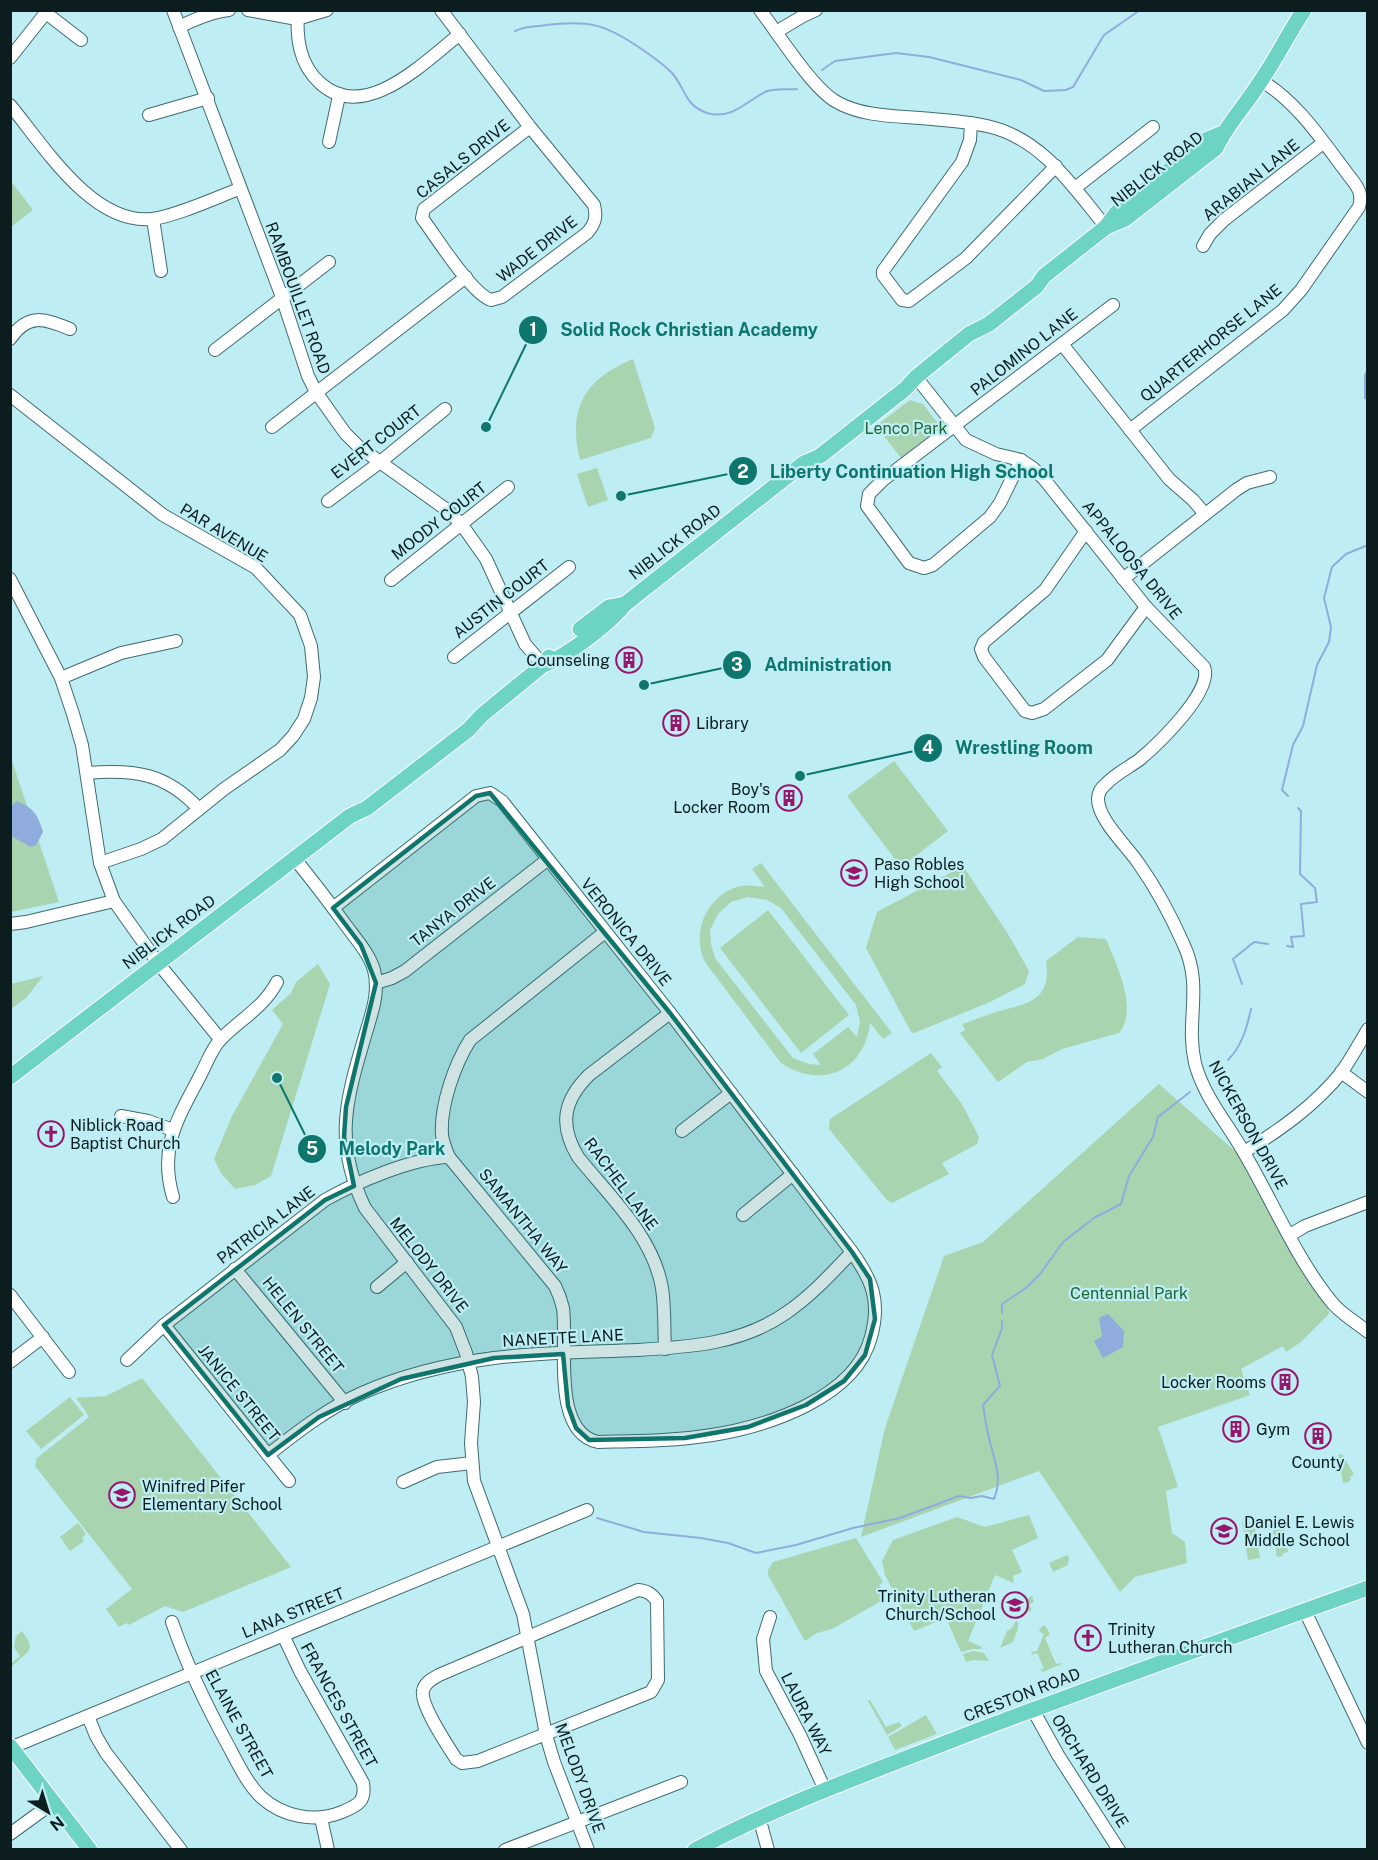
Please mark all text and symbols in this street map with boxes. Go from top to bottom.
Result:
street label: CASALS DRIVE [412,115,514,203]
street label: NIBLICK ROAD [1107,127,1207,211]
street label: ARABIAN LANE [1199,135,1303,225]
street label: WADE DRIVE [493,212,581,286]
street label: RAMBOUILLET ROAD [262,219,334,377]
street label: QUARTERHORSE LANE [1136,280,1286,406]
street label: PALOMINO LANE [967,304,1081,400]
callout: Solid Rock Christian Academy [518,312,830,348]
text: 1 [529,319,537,340]
text: Solid Rock Christian Academy [560,319,818,340]
street label: EVERT COURT [327,401,425,483]
park label: Lenco Park [865,419,947,438]
callout: Liberty Continuation High School [728,453,1066,489]
text: 2 [737,461,749,482]
text: Liberty Continuation High School [770,461,1054,482]
street label: MOODY COURT [388,478,491,564]
street label: APPALOOSA DRIVE [1078,497,1186,623]
street label: PAR AVENUE [177,499,271,567]
street label: NIBLICK ROAD [625,500,725,584]
street label: AUSTIN COURT [449,555,553,642]
building icon: Counseling [614,645,644,675]
callout: Administration [722,647,904,683]
place label: Counseling [526,651,610,670]
text: 3 [731,654,743,675]
text: Administration [764,654,892,675]
building icon: Library [661,708,691,738]
place label: Library [696,714,749,733]
callout: Wrestling Room [913,730,1104,766]
text: 4 [922,737,934,758]
text: Wrestling Room [955,737,1093,758]
place label: Boy's Locker Room [673,780,770,817]
building icon: Boy's Locker Room [774,783,804,813]
place label: Paso Robles High School [874,855,965,892]
school or university icon: Paso Robles High School [839,858,869,888]
street label: TANYA DRIVE [407,873,499,951]
street label: VERONICA DRIVE [577,874,675,990]
street label: NIBLICK ROAD [119,891,219,973]
street label: NICKERSON DRIVE [1205,1057,1291,1193]
place label: Niblick Road Baptist Church [70,1116,181,1153]
church icon: Niblick Road Baptist Church [36,1119,66,1149]
callout: Melody Park [297,1131,458,1167]
street label: RACHEL LANE [580,1134,662,1234]
text: 5 [306,1138,318,1159]
text: Melody Park [339,1138,446,1159]
street label: SAMANTHA WAY [475,1165,571,1277]
street label: PATRICIA LANE [213,1182,319,1268]
street label: MELODY DRIVE [386,1214,472,1316]
street label: HELEN STREET [258,1273,348,1377]
park label: Centennial Park [1070,1284,1188,1303]
street label: NANETTE LANE [502,1325,624,1351]
street label: JANICE STREET [194,1341,284,1446]
building icon: Locker Rooms [1270,1367,1300,1397]
place label: Locker Rooms [1161,1373,1266,1392]
building icon: Gym [1221,1414,1251,1444]
place label: Gym [1256,1420,1290,1439]
building icon: County [1303,1421,1333,1451]
place label: County [1291,1453,1345,1472]
place label: Winifred Pifer Elementary School [142,1477,283,1514]
school or university icon: Winifred Pifer Elementary School [107,1480,137,1510]
place label: Daniel E. Lewis Middle School [1244,1513,1354,1550]
school or university icon: Daniel E. Lewis Middle School [1209,1516,1239,1546]
street label: LANA STREET [239,1584,347,1642]
place label: Trinity Lutheran Church/School [878,1587,996,1624]
school or university icon: Trinity Lutheran Church/School [1000,1590,1030,1620]
place label: Trinity Lutheran Church [1108,1620,1233,1657]
church icon: Trinity Lutheran Church [1073,1623,1103,1653]
street label: FRANCES STREET [297,1639,381,1771]
street label: CRESTON ROAD [961,1664,1083,1726]
street label: ELAINE STREET [201,1666,277,1782]
street label: LAURA WAY [777,1669,835,1759]
street label: ORCHARD DRIVE [1048,1711,1132,1831]
street label: MELODY DRIVE [551,1720,609,1836]
north arrow [18,1782,78,1842]
text: N [46,1812,68,1835]

